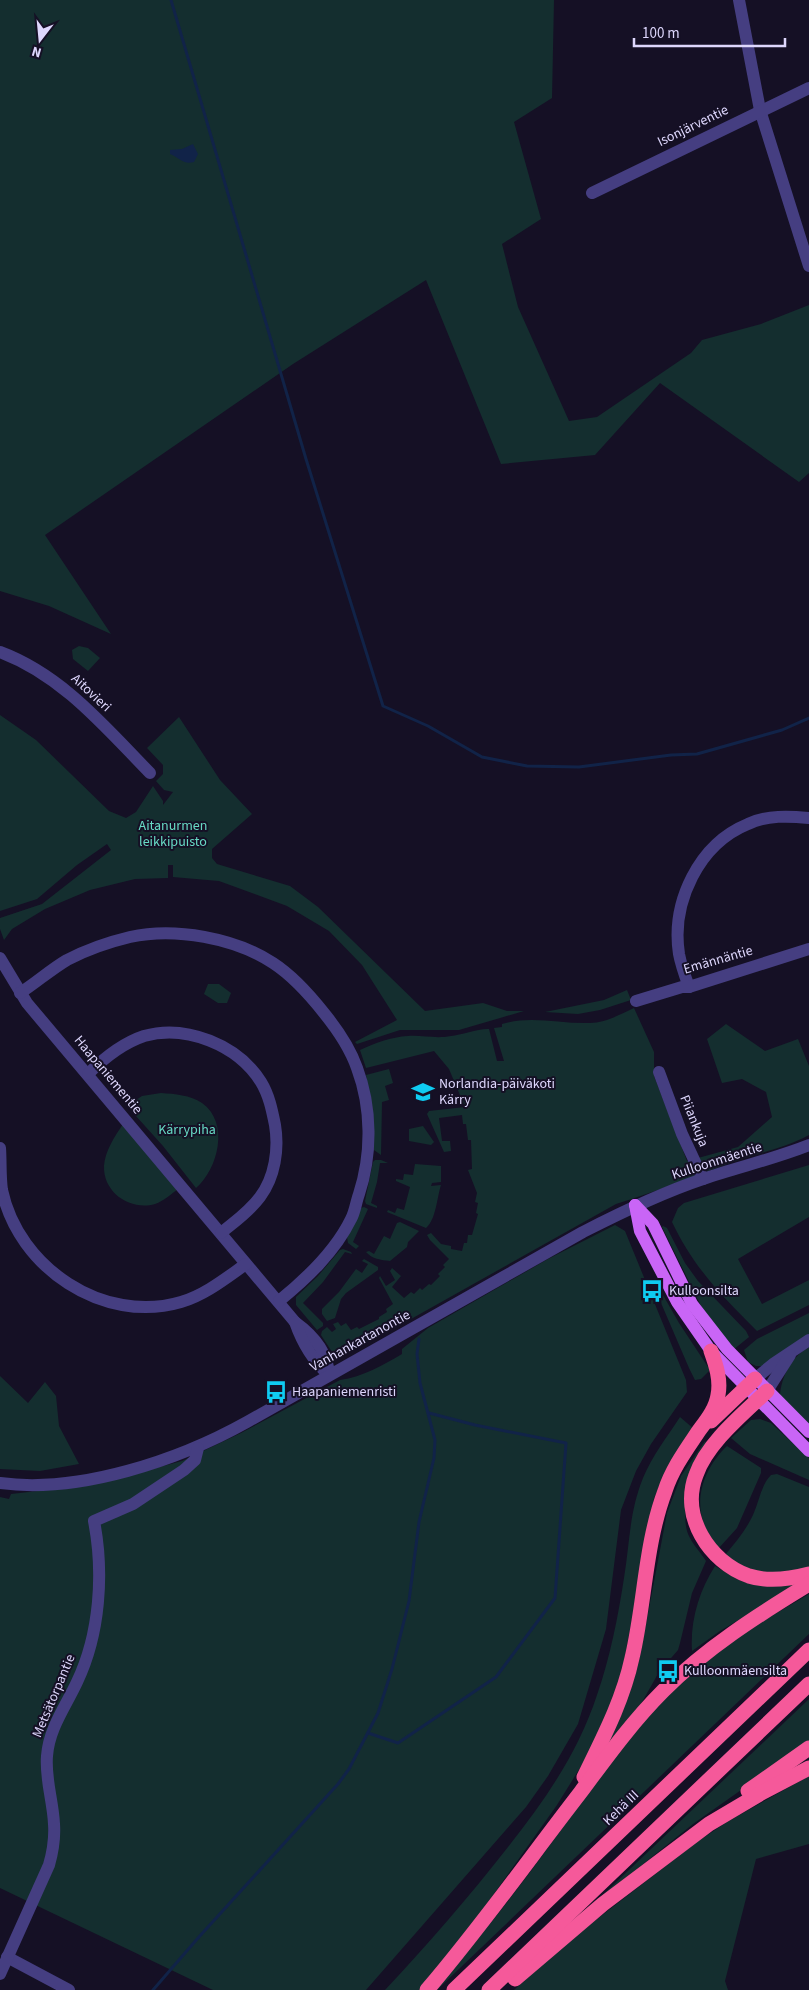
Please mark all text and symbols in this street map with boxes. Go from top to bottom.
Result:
north arrow [15,15,65,65]
scale bar [634,15,785,47]
text: 100 m [642,23,680,44]
text: N [29,41,44,62]
street label: Isonjärventie [654,100,732,152]
street label: Aitovieri [66,669,116,717]
park label: Aitanurmen leikkipuisto [139,816,207,852]
street label: Emännäntie [681,941,755,979]
street label: Haapaniementie [69,1031,147,1119]
place label: Norlandia-päiväkoti Kärry [439,1074,555,1110]
school or university icon: Norlandia-päiväkoti Kärry [410,1079,436,1105]
street label: Piiankuja [675,1092,713,1150]
park label: Kärrypiha [158,1120,216,1140]
street label: Kulloonmäentie [669,1137,765,1185]
bus stop icon: Kulloonsilta [639,1278,665,1304]
place label: Kulloonsilta [669,1281,739,1301]
street label: Vanhankartanontie [306,1305,414,1377]
bus stop icon: Haapaniemenristi [263,1379,289,1405]
place label: Haapaniemenristi [292,1382,396,1402]
street label: Metsätorpantie [27,1651,81,1741]
bus stop icon: Kulloonmäensilta [655,1658,681,1684]
place label: Kulloonmäensilta [684,1661,787,1681]
street label: Kehä III [598,1786,644,1830]

